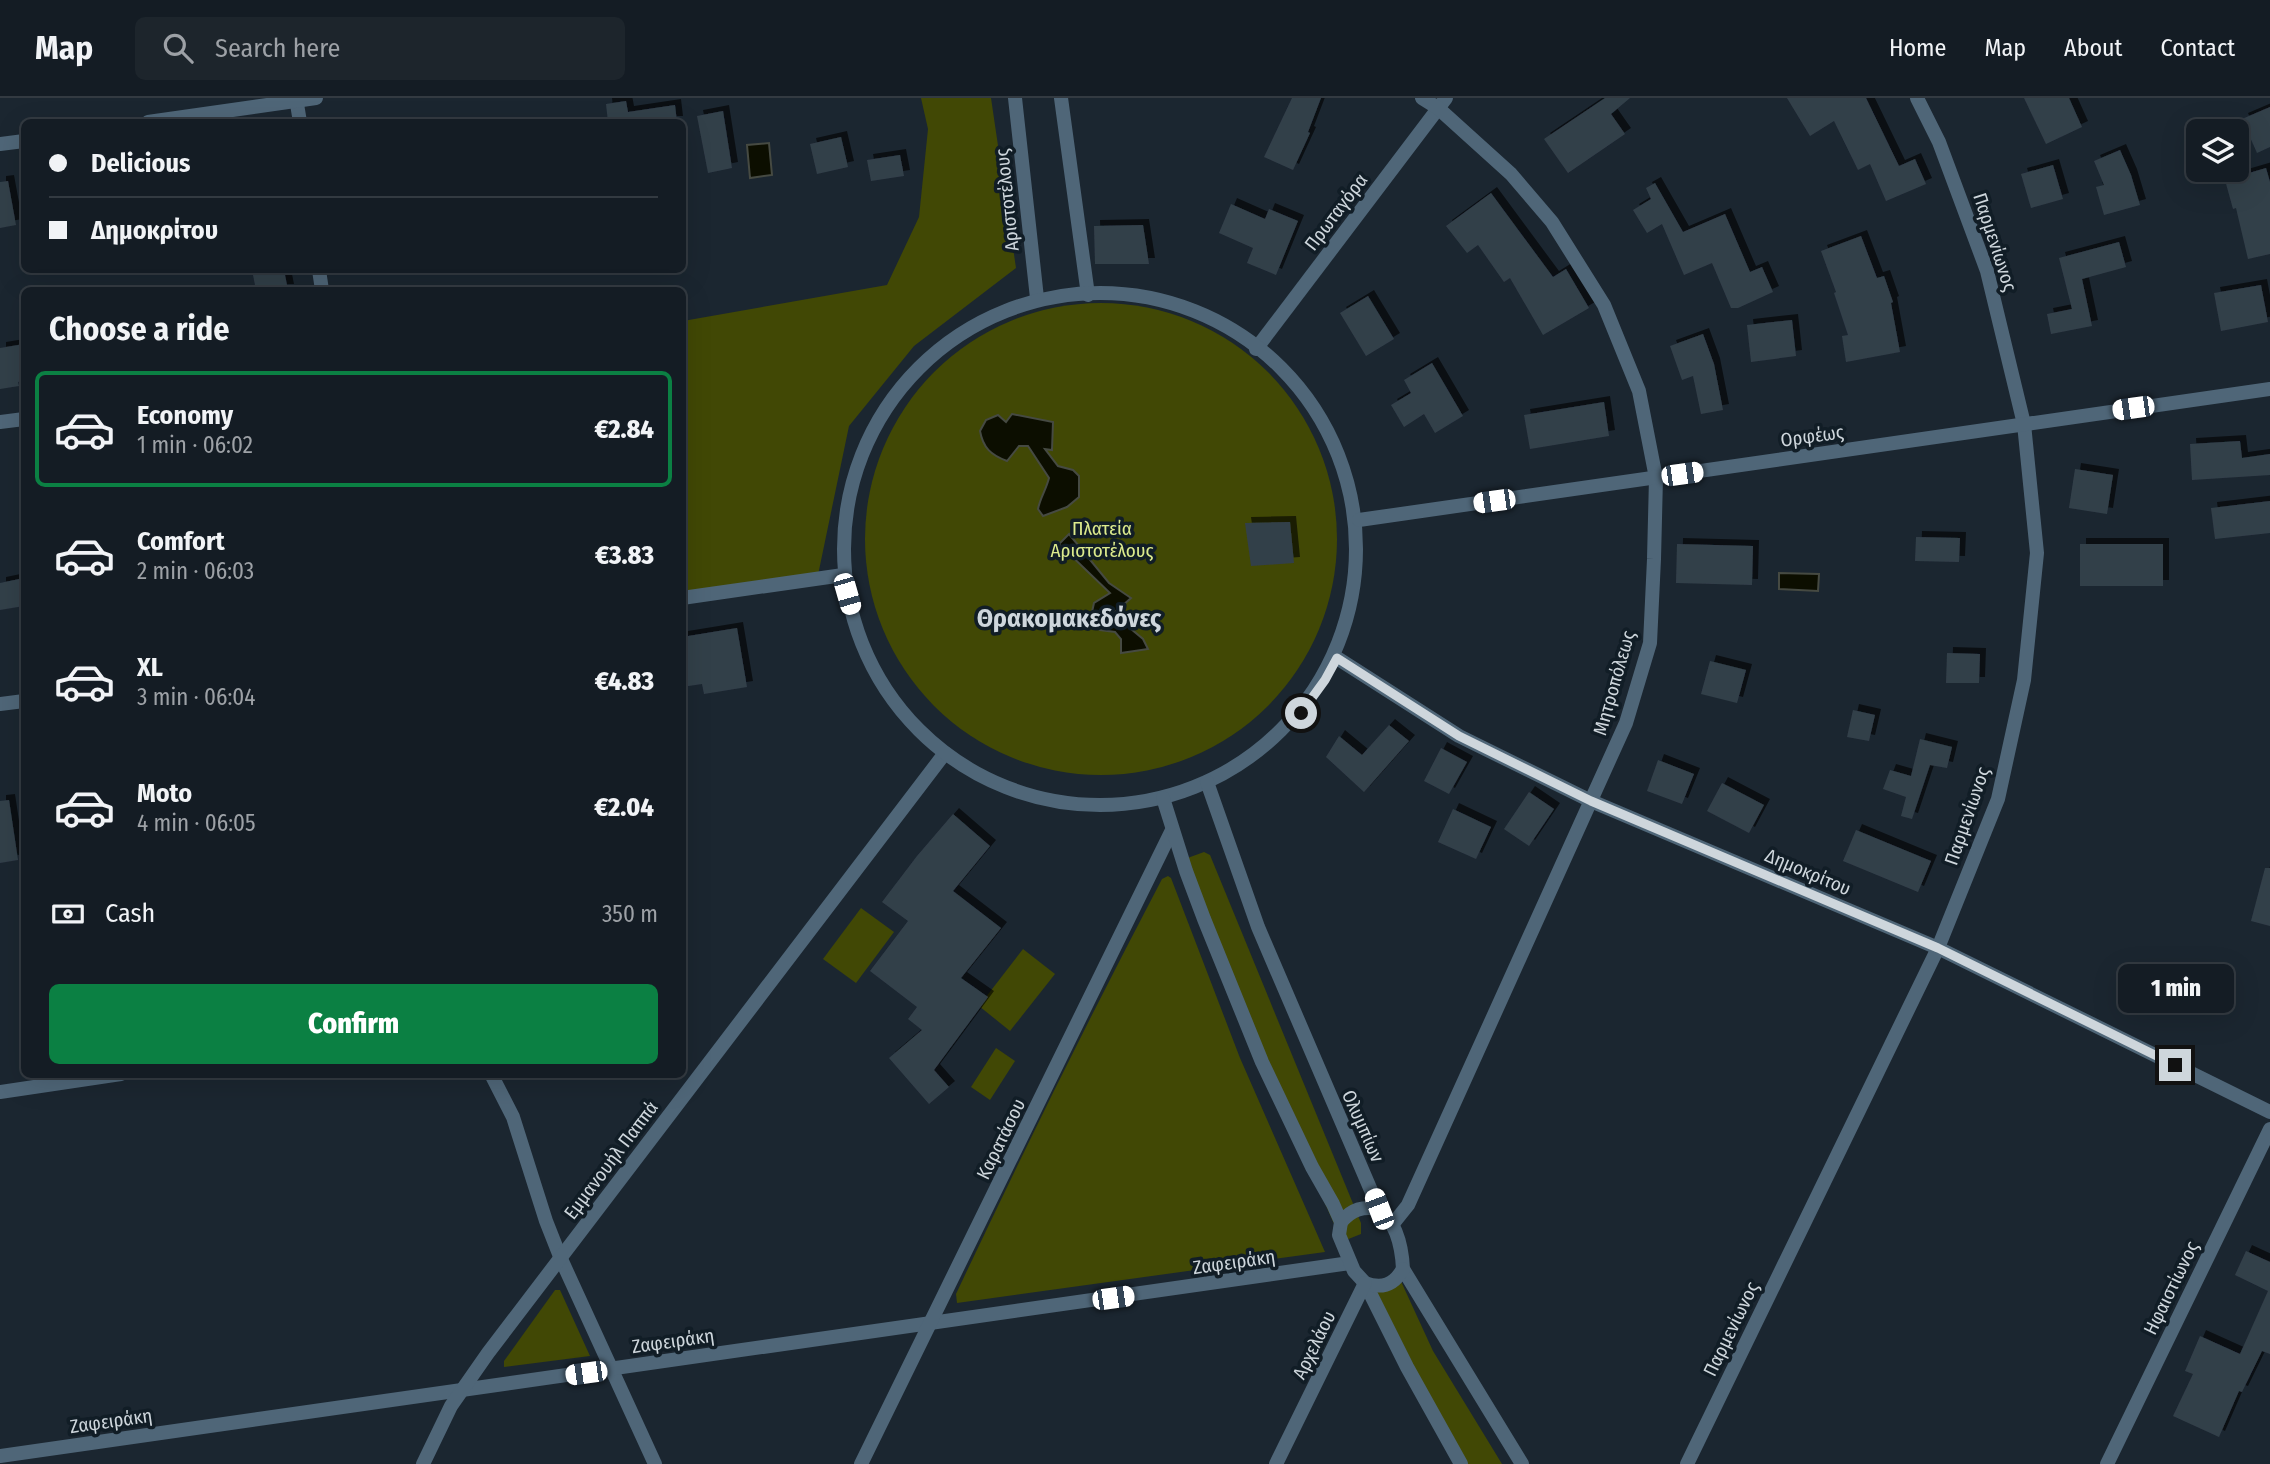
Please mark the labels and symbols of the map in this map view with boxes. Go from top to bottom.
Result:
street label: Αριστοτέλους [990,148,1024,252]
street label: Πρωταγόρα [1300,169,1372,255]
street label: Παρμενίωνος [1968,190,2022,294]
car [2111,395,2156,421]
street label: Ορφέως [1779,420,1845,452]
car [1660,461,1705,487]
car [1472,488,1517,514]
park label: Πλατεία Αριστοτέλους [1050,517,1154,562]
car [832,571,863,617]
district label: Θρακομακεδόνες [977,603,1162,634]
street label: Μητροπόλεως [1588,628,1640,738]
route start [1285,697,1317,729]
street label: Παρμενίωνος [1939,764,1995,868]
street label: Δημοκρίτου [1762,844,1854,900]
callout: 1 min [2117,964,2233,1012]
route end [2159,1049,2191,1081]
street label: Ολυμπίων [1337,1086,1389,1166]
street label: Καρατάσου [972,1095,1030,1183]
street label: Εμμανουήλ Παππά [559,1096,663,1224]
car [1362,1186,1397,1232]
street label: Ηφαιστίωνος [2138,1237,2204,1339]
street label: Ζαφειράκη [1191,1245,1277,1279]
street label: Παρμενίωνος [1698,1278,1764,1380]
car [1091,1285,1136,1311]
street label: Αρχελάου [1288,1307,1340,1383]
street label: Ζαφειράκη [630,1324,716,1358]
car [564,1360,609,1386]
street label: Ζαφειράκη [68,1404,154,1438]

